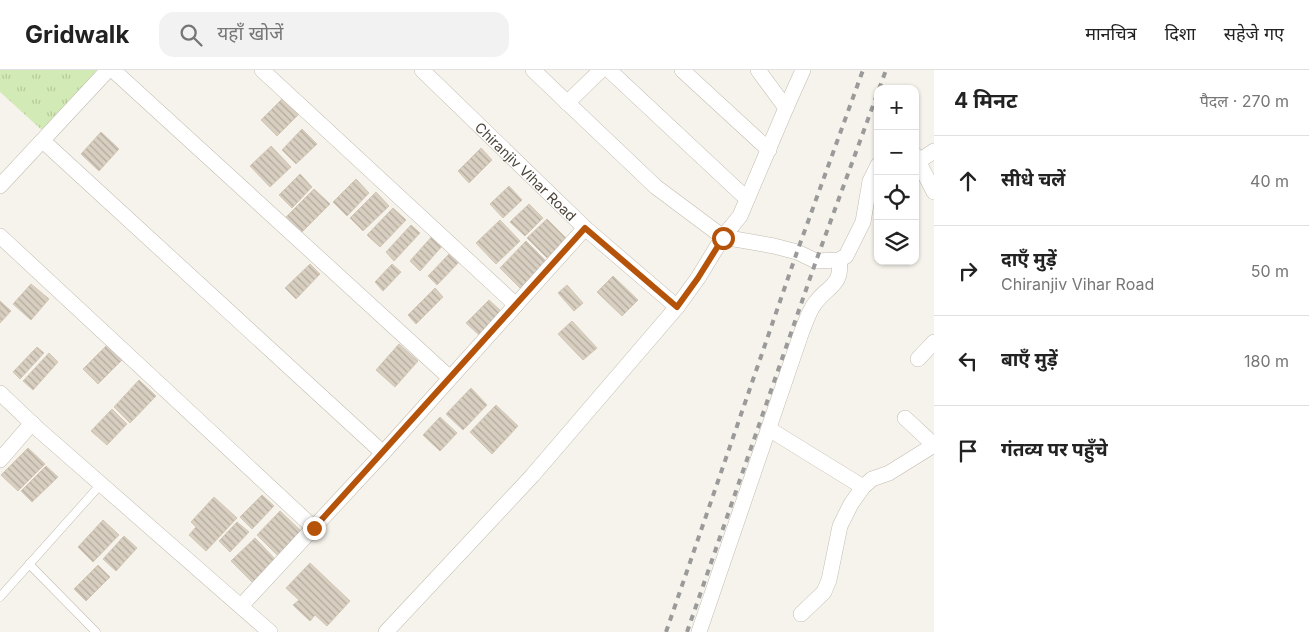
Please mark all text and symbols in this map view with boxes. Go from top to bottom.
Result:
search box [159,12,509,57]
text: Gridwalk [25,20,129,49]
icon: search [177,21,205,49]
text: यहाँ खोजें [217,22,283,45]
text: मानचित्र [1085,23,1137,44]
text: दिशा [1165,23,1196,44]
text: सहेजे गए [1224,23,1284,44]
map controls [874,85,919,265]
button: + [874,85,919,130]
text: 4 मिनट [954,88,1017,113]
text: पैदल · 270 m [1200,91,1289,111]
street label: Chiranjiv Vihar Road [472,118,580,224]
button: − [874,130,919,175]
icon: ahead [954,167,982,195]
text: सीधे चलें [1001,168,1065,191]
text: 40 m [1250,171,1289,191]
button: locate [874,175,919,220]
button: layers [874,220,919,265]
route start [712,227,735,250]
text: दाएँ मुड़ें [1001,248,1057,271]
icon: right [954,257,982,285]
text: 50 m [1251,261,1289,281]
text: Chiranjiv Vihar Road [1001,274,1154,294]
icon: left [954,347,982,375]
text: बाएँ मुड़ें [1001,348,1058,371]
text: 180 m [1244,351,1289,371]
icon: arrive [954,437,982,465]
text: गंतव्य पर पहुँचे [1001,438,1108,461]
route end [303,517,326,540]

